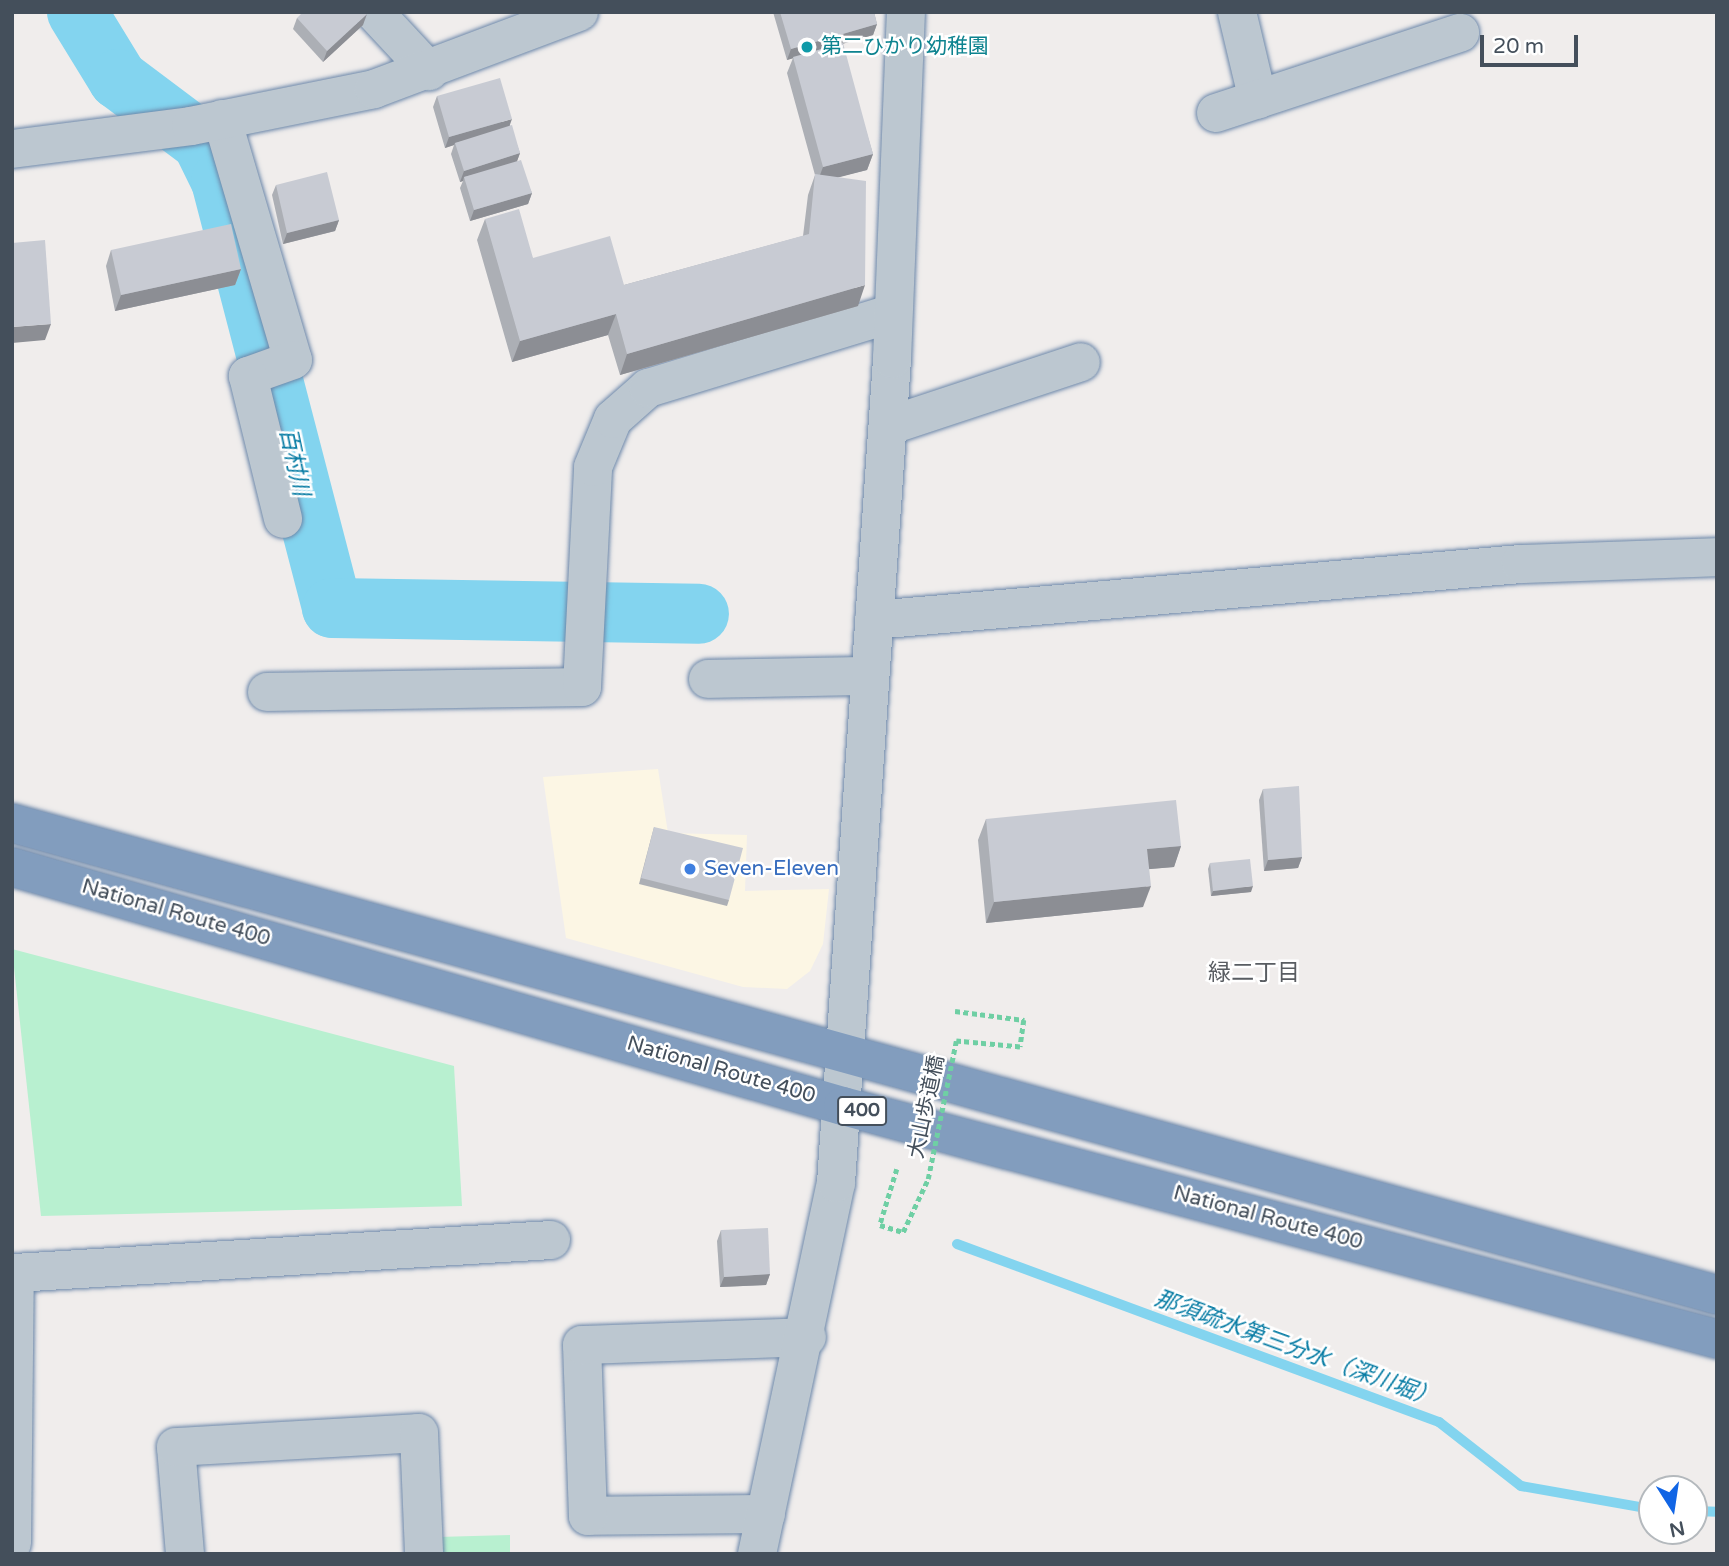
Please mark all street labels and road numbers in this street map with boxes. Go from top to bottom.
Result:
street label: National Route 400 [79,874,273,952]
street label: National Route 400 [624,1031,818,1109]
street label: 大山歩道橋 [904,1053,950,1161]
road number: 400 [836,1096,888,1126]
street label: National Route 400 [1171,1181,1365,1255]

